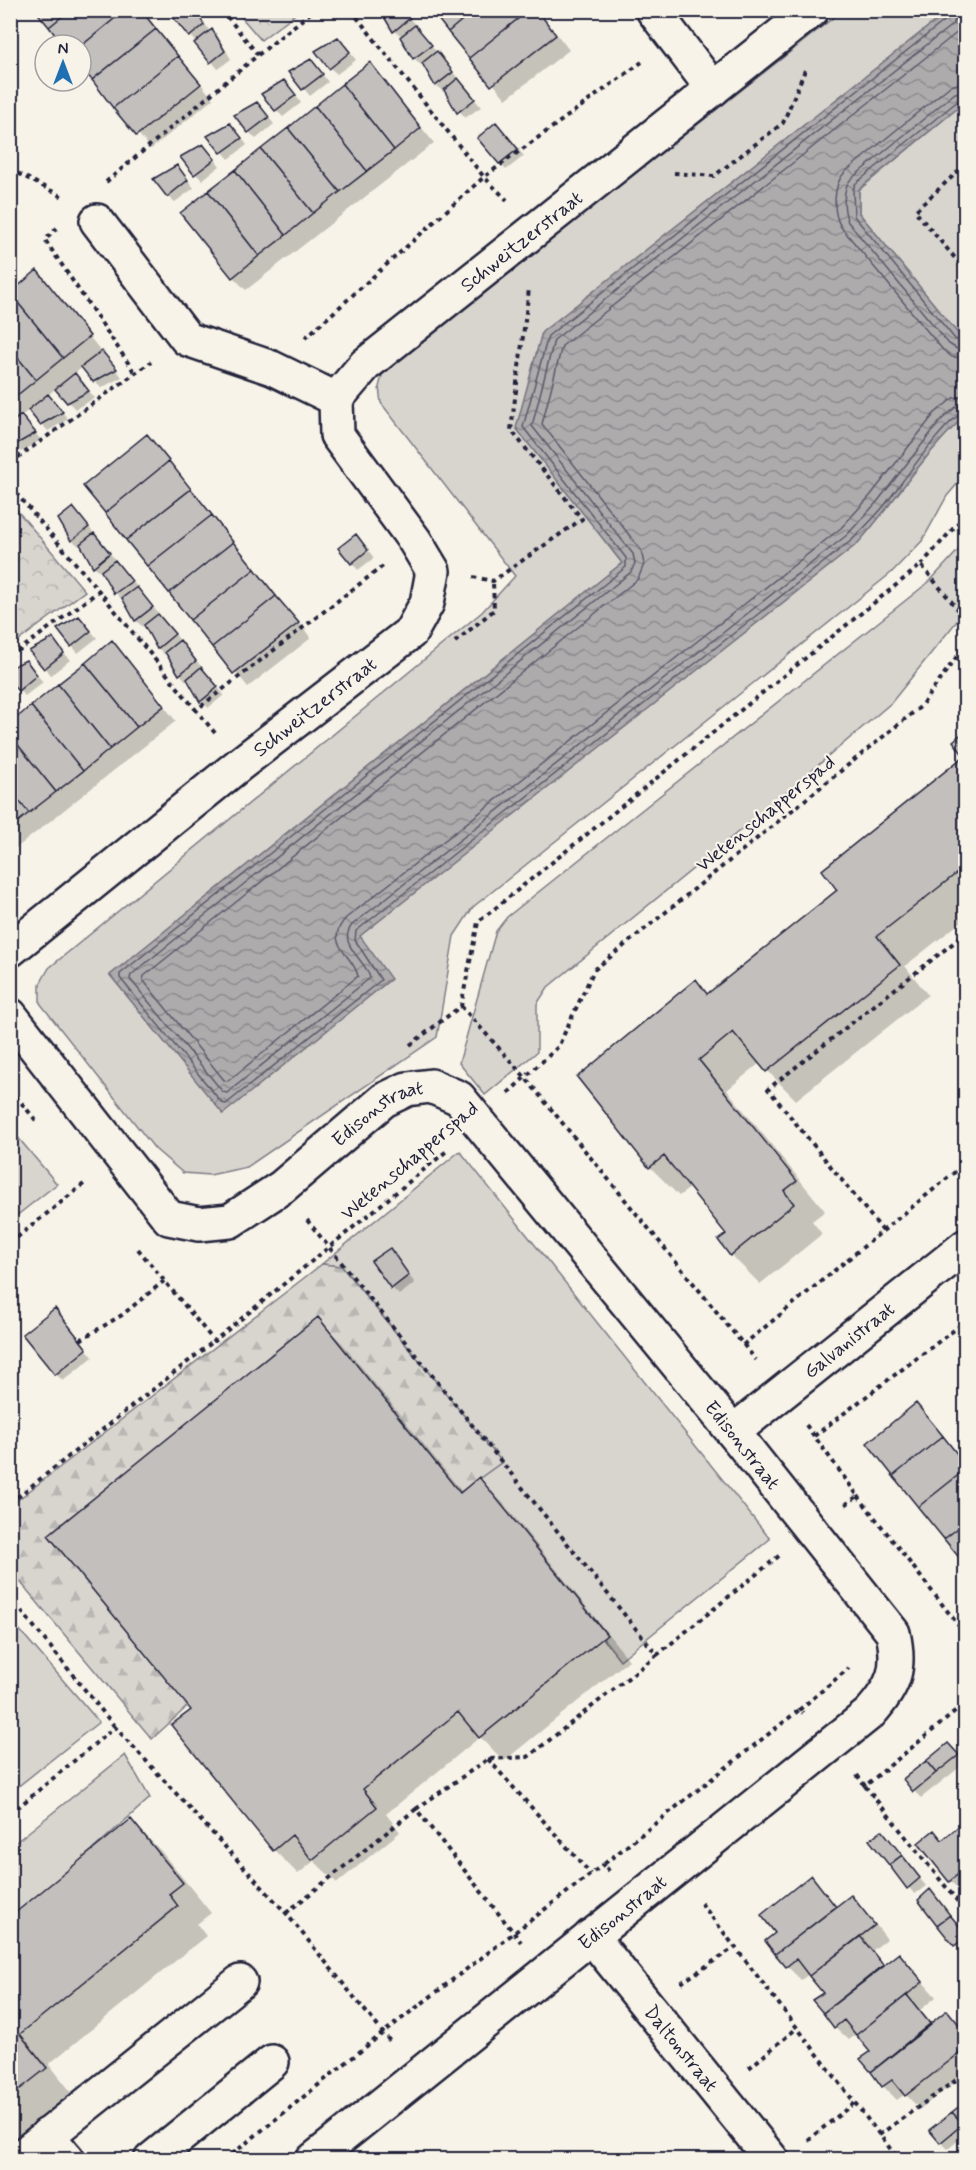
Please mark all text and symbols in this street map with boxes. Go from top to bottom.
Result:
north arrow [33,33,93,93]
text: N [58,39,68,60]
street label: Schweitzerstraat [455,185,589,299]
street label: Schweitzerstraat [248,651,383,764]
street label: Wetenschapperspad [691,750,841,879]
street label: Edisonstraat [327,1075,425,1154]
street label: Wetenschapperspad [335,1096,485,1227]
street label: Galvanistraat [798,1296,901,1386]
street label: Edisonstraat [698,1395,786,1496]
street label: Edisonstraat [573,1869,673,1957]
street label: Daltonstraat [637,2000,724,2098]

